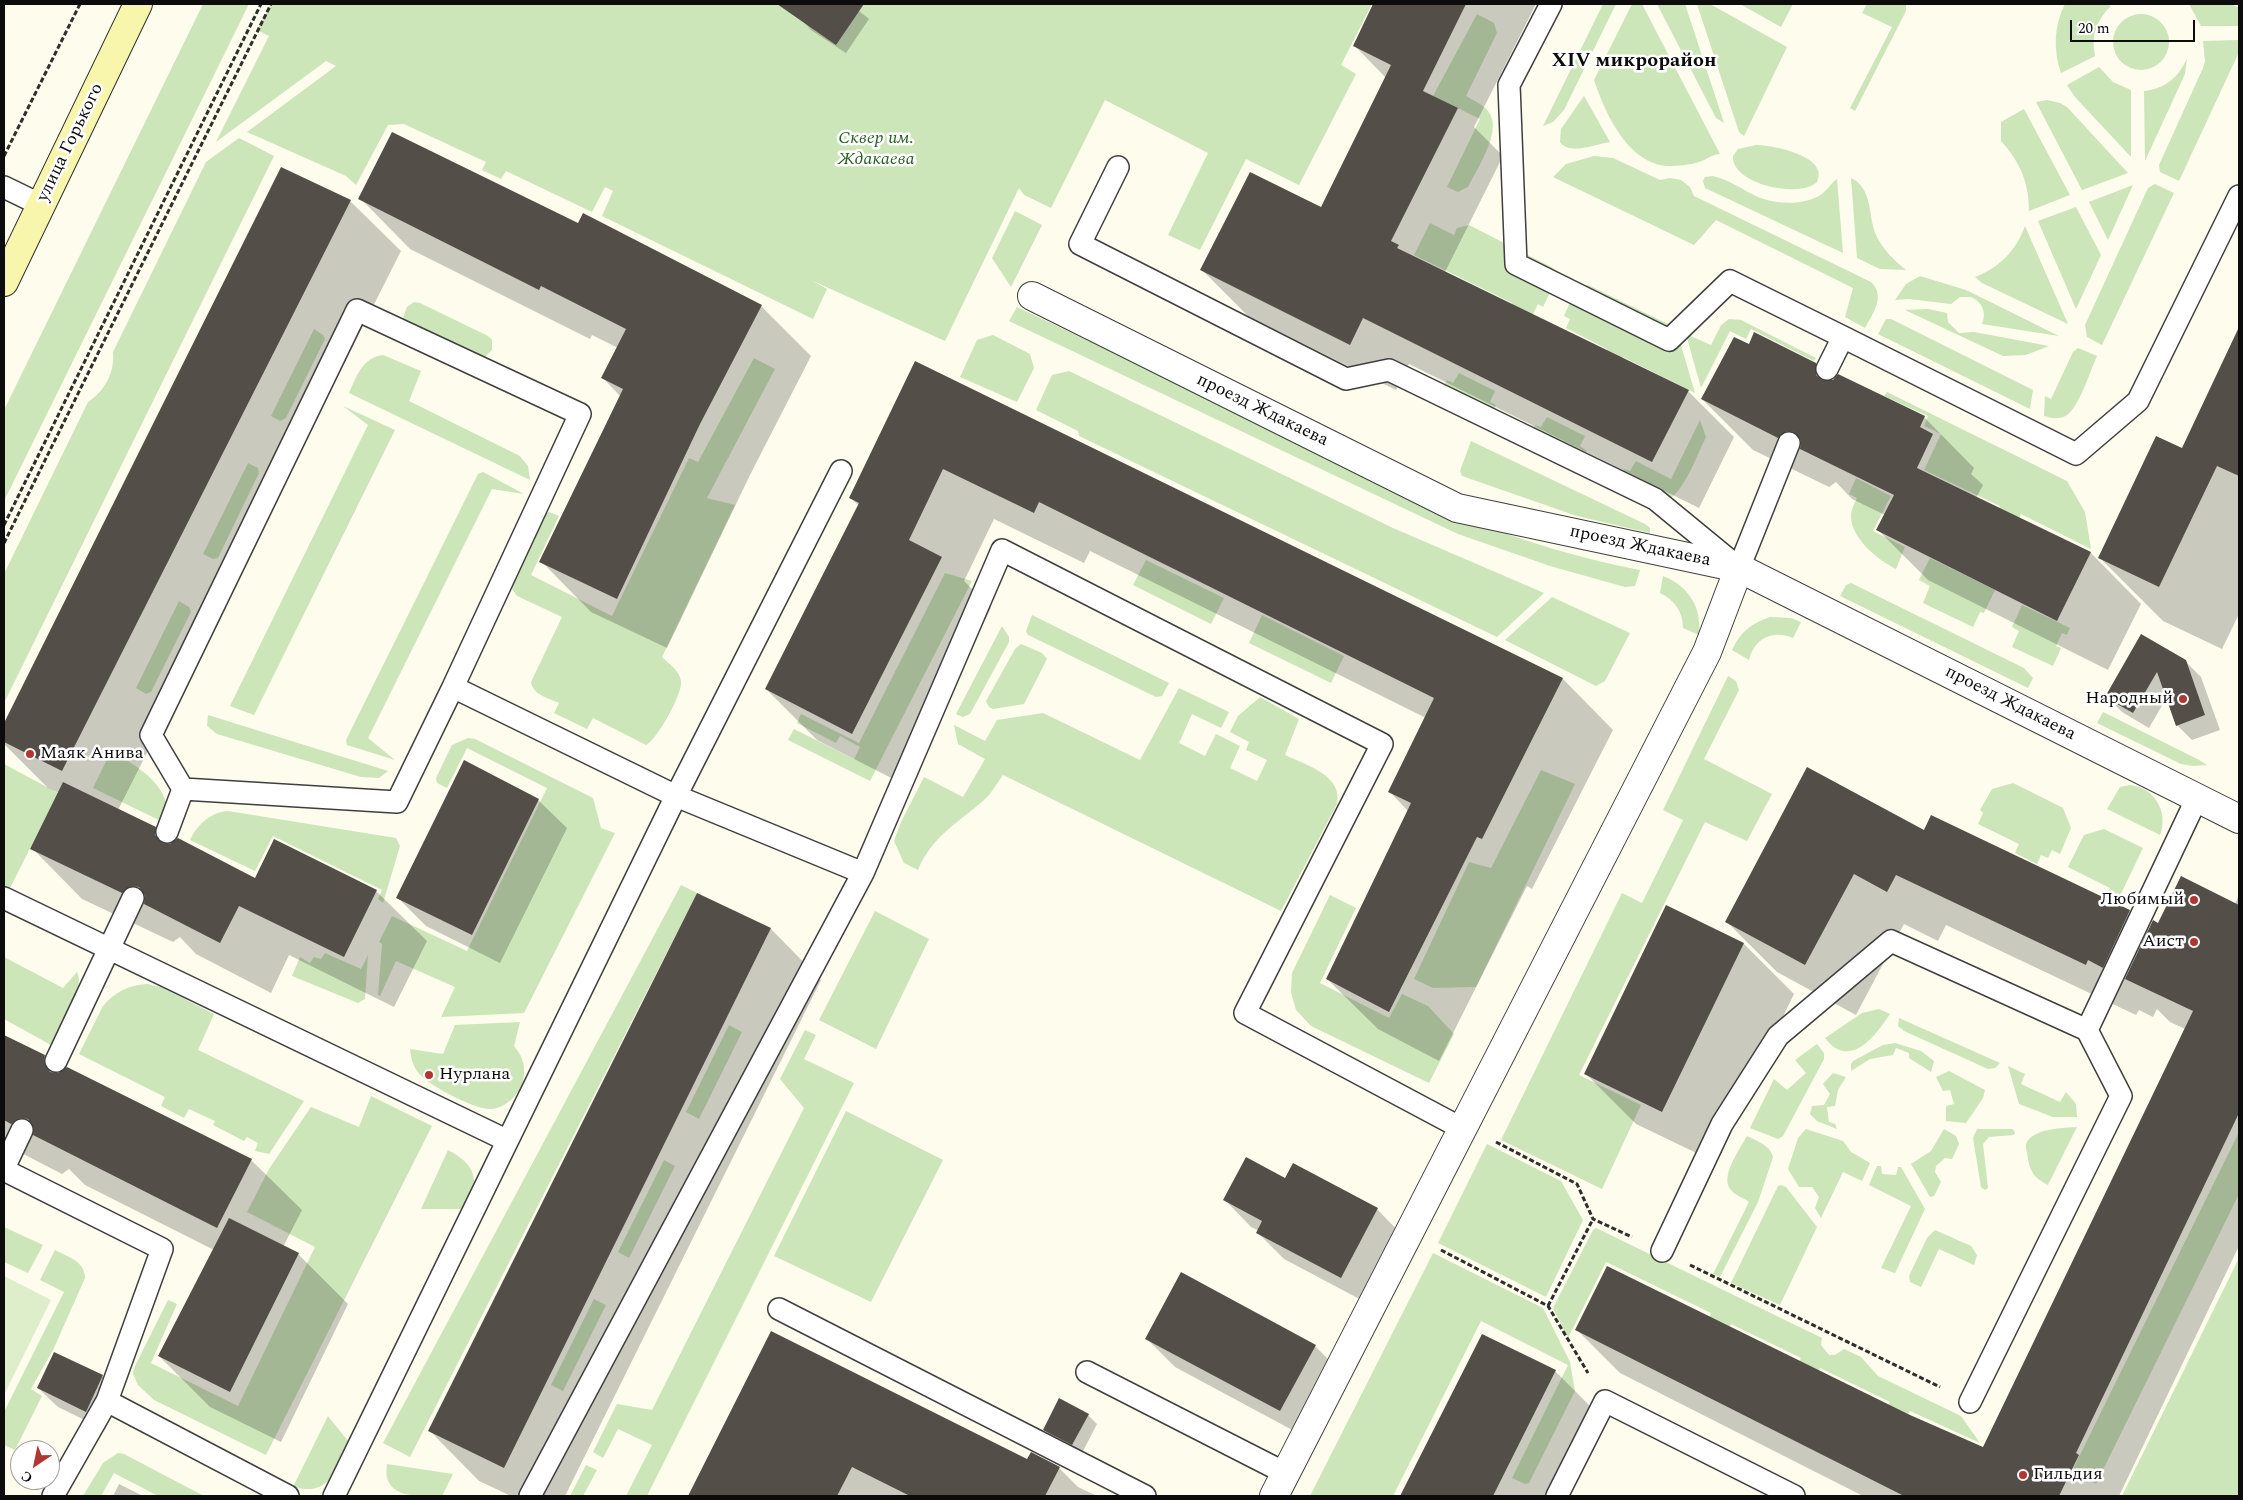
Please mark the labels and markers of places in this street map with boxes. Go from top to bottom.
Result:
place label: Народный [2085,688,2173,710]
marker: Народный [2177,693,2189,705]
place label: Маяк Анива [40,743,144,765]
marker: Маяк Анива [24,748,36,760]
place label: Любимый [2100,889,2184,911]
marker: Любимый [2188,894,2200,906]
place label: Аист [2142,931,2184,953]
marker: Аист [2188,936,2200,948]
place label: Нурлана [439,1064,510,1086]
marker: Нурлана [423,1069,435,1081]
place label: Гильдия [2033,1464,2103,1486]
marker: Гильдия [2017,1469,2029,1481]

